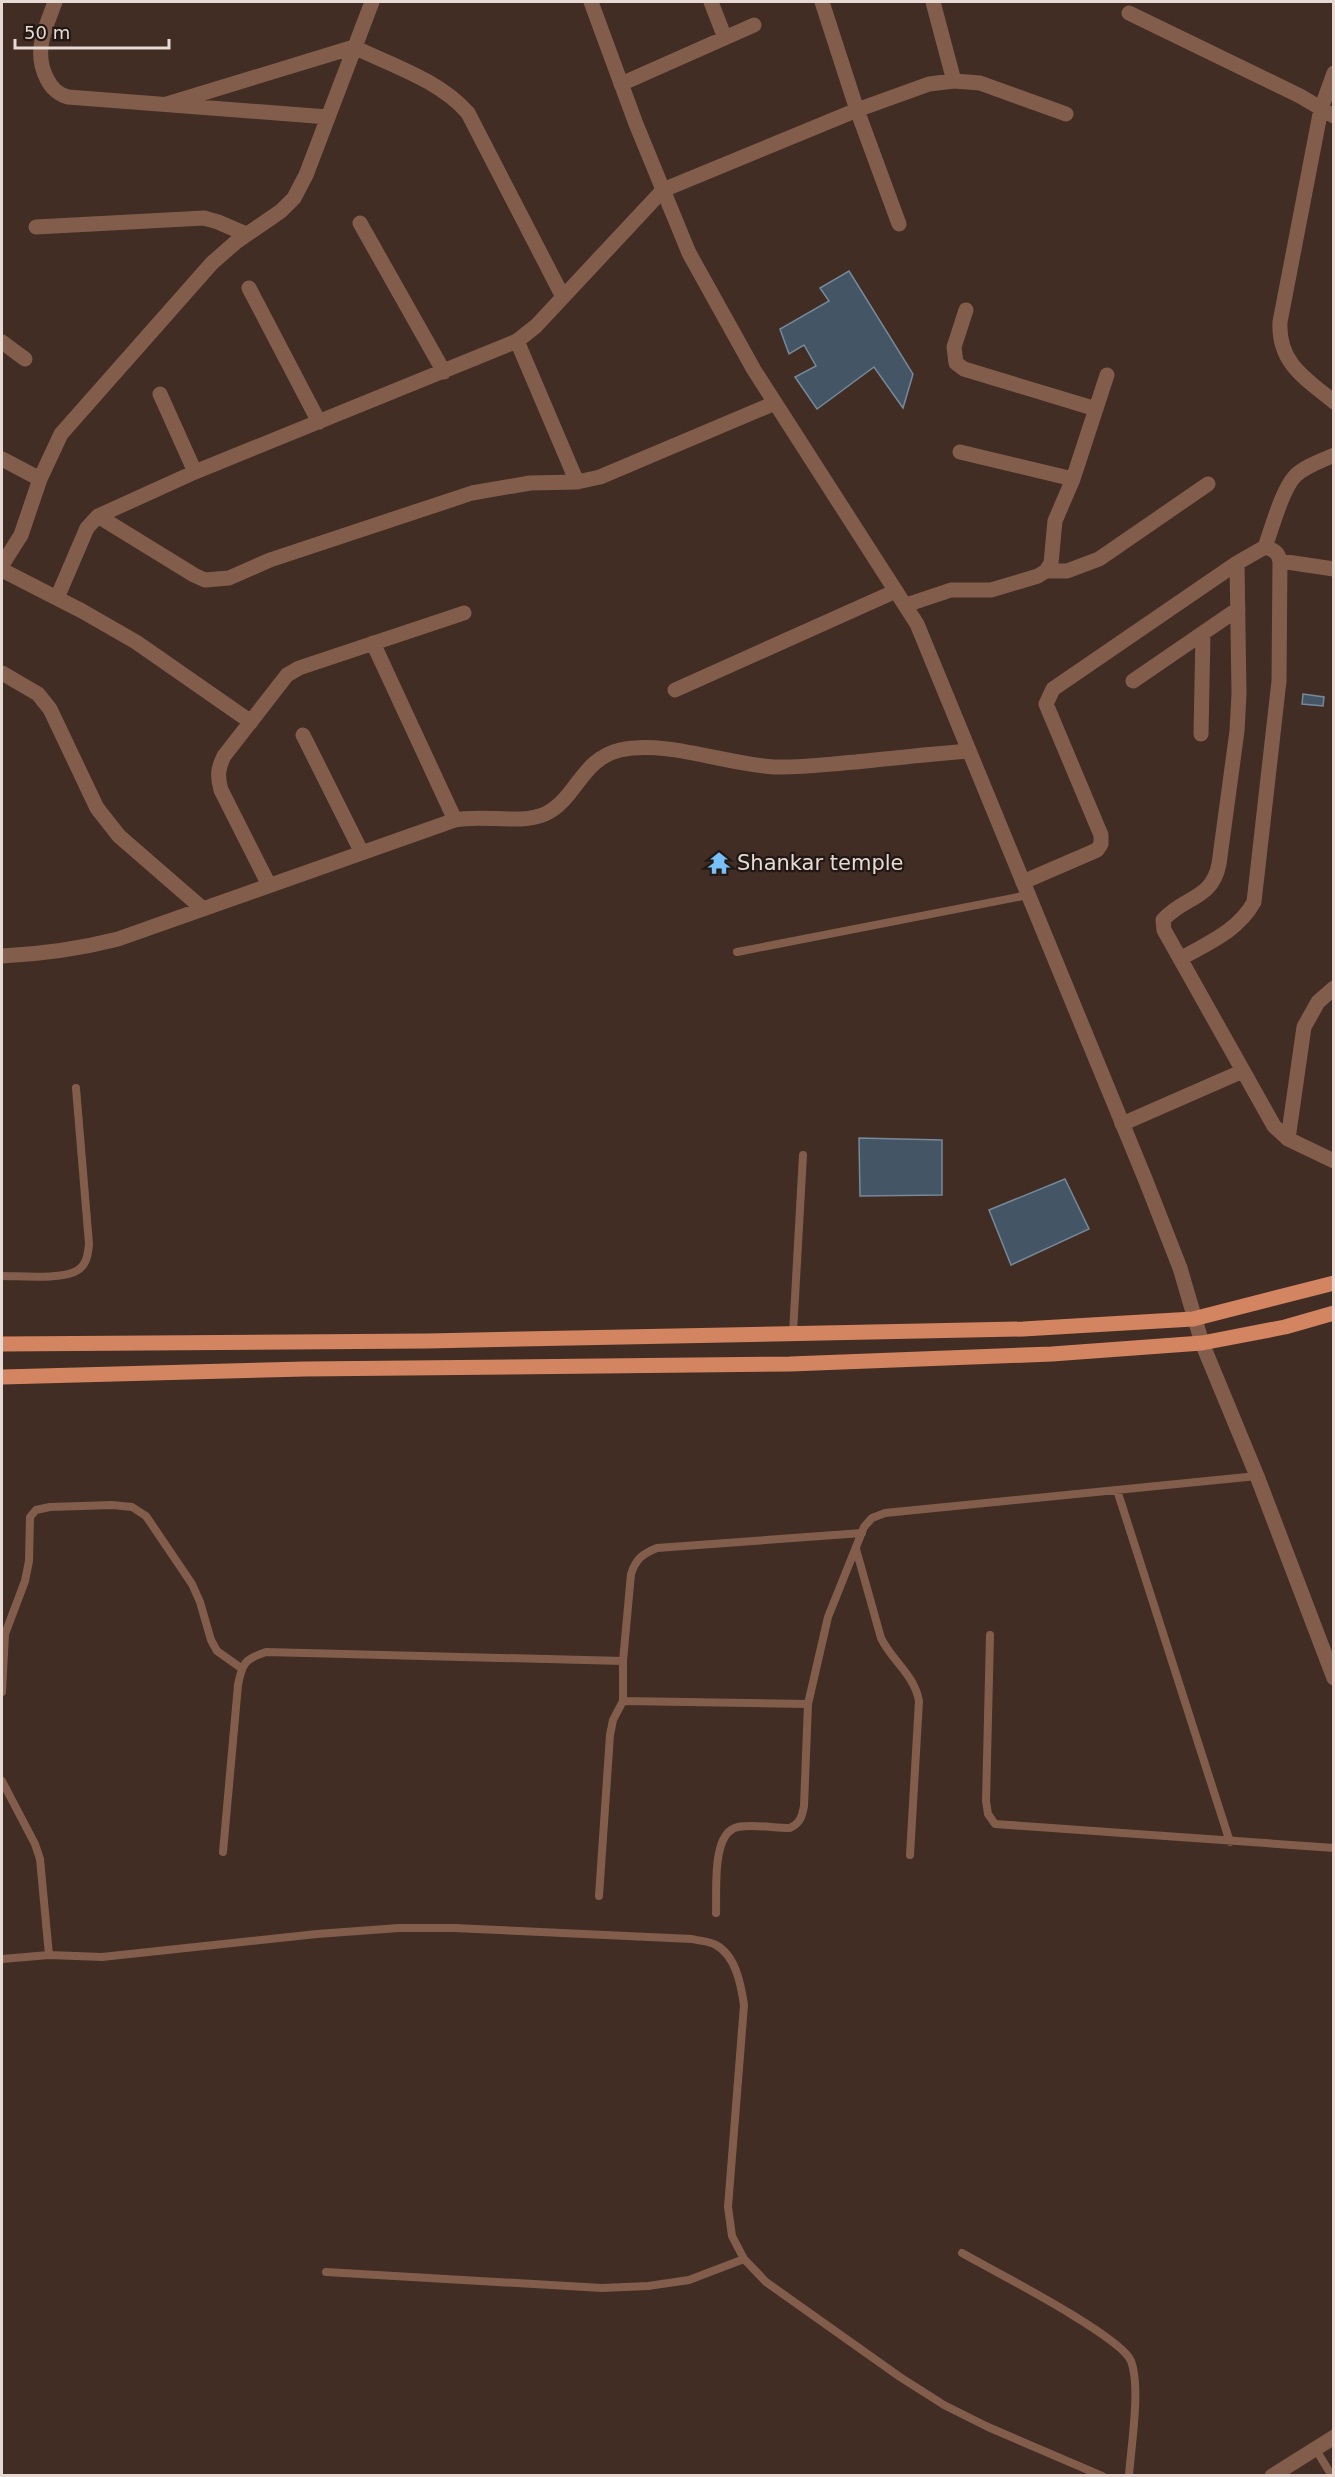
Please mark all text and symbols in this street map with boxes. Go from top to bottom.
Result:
scale bar [15,12,170,50]
text: 50 m [24,22,70,43]
temple icon: Shankar temple [706,850,732,876]
place label: Shankar temple [737,851,903,875]

